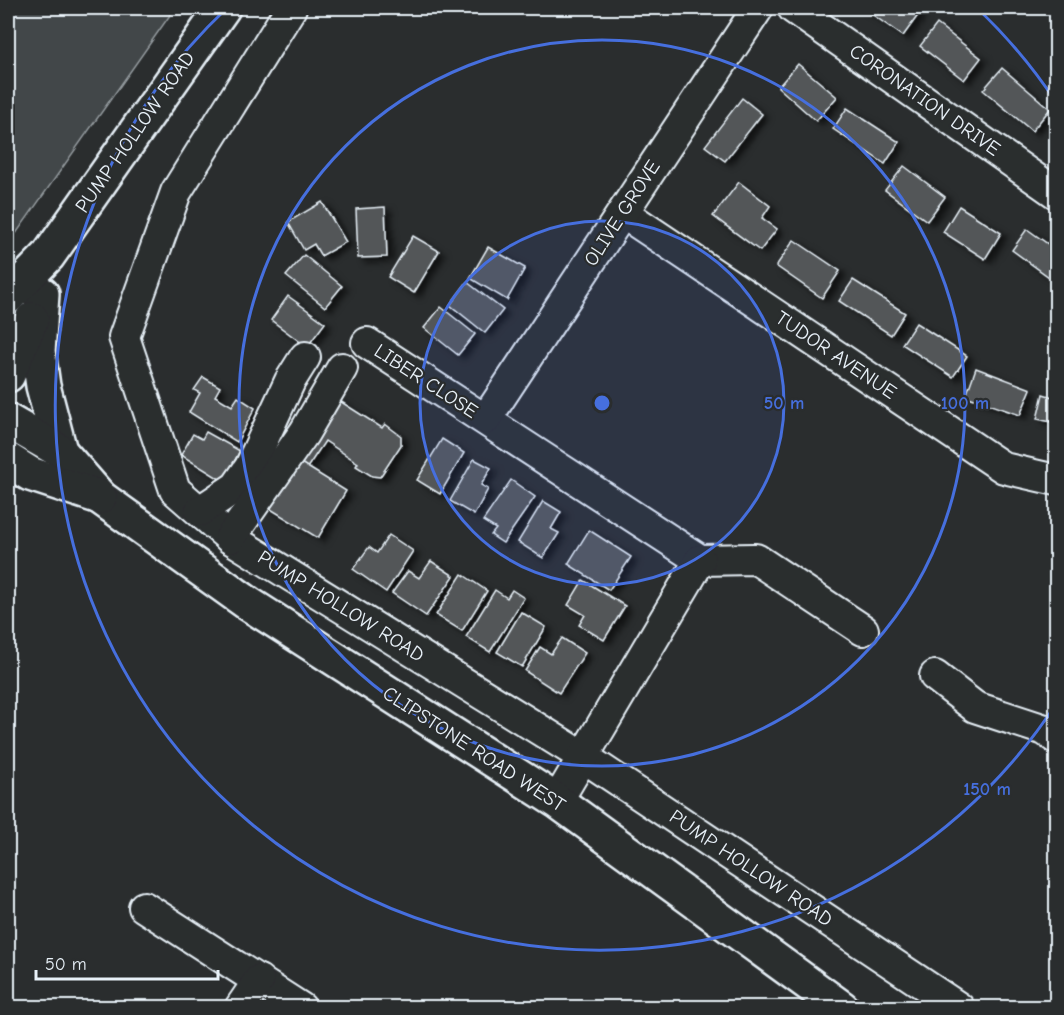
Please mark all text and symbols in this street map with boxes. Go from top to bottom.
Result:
street label: CORONATION DRIVE [845,39,1005,161]
street label: PUMP HOLLOW ROAD [71,47,199,217]
street label: OLIVE GROVE [579,156,665,270]
street label: TUDOR AVENUE [771,306,901,404]
street label: LIBER CLOSE [370,339,482,423]
centre of rings [592,393,612,413]
text: 50 m [764,393,804,414]
text: 100 m [941,393,989,414]
street label: PUMP HOLLOW ROAD [254,545,428,667]
street label: CLIPSTONE ROAD WEST [378,681,570,817]
text: 150 m [963,779,1011,800]
street label: PUMP HOLLOW ROAD [665,805,837,931]
scale bar [36,943,218,981]
text: 50 m [45,954,87,975]

